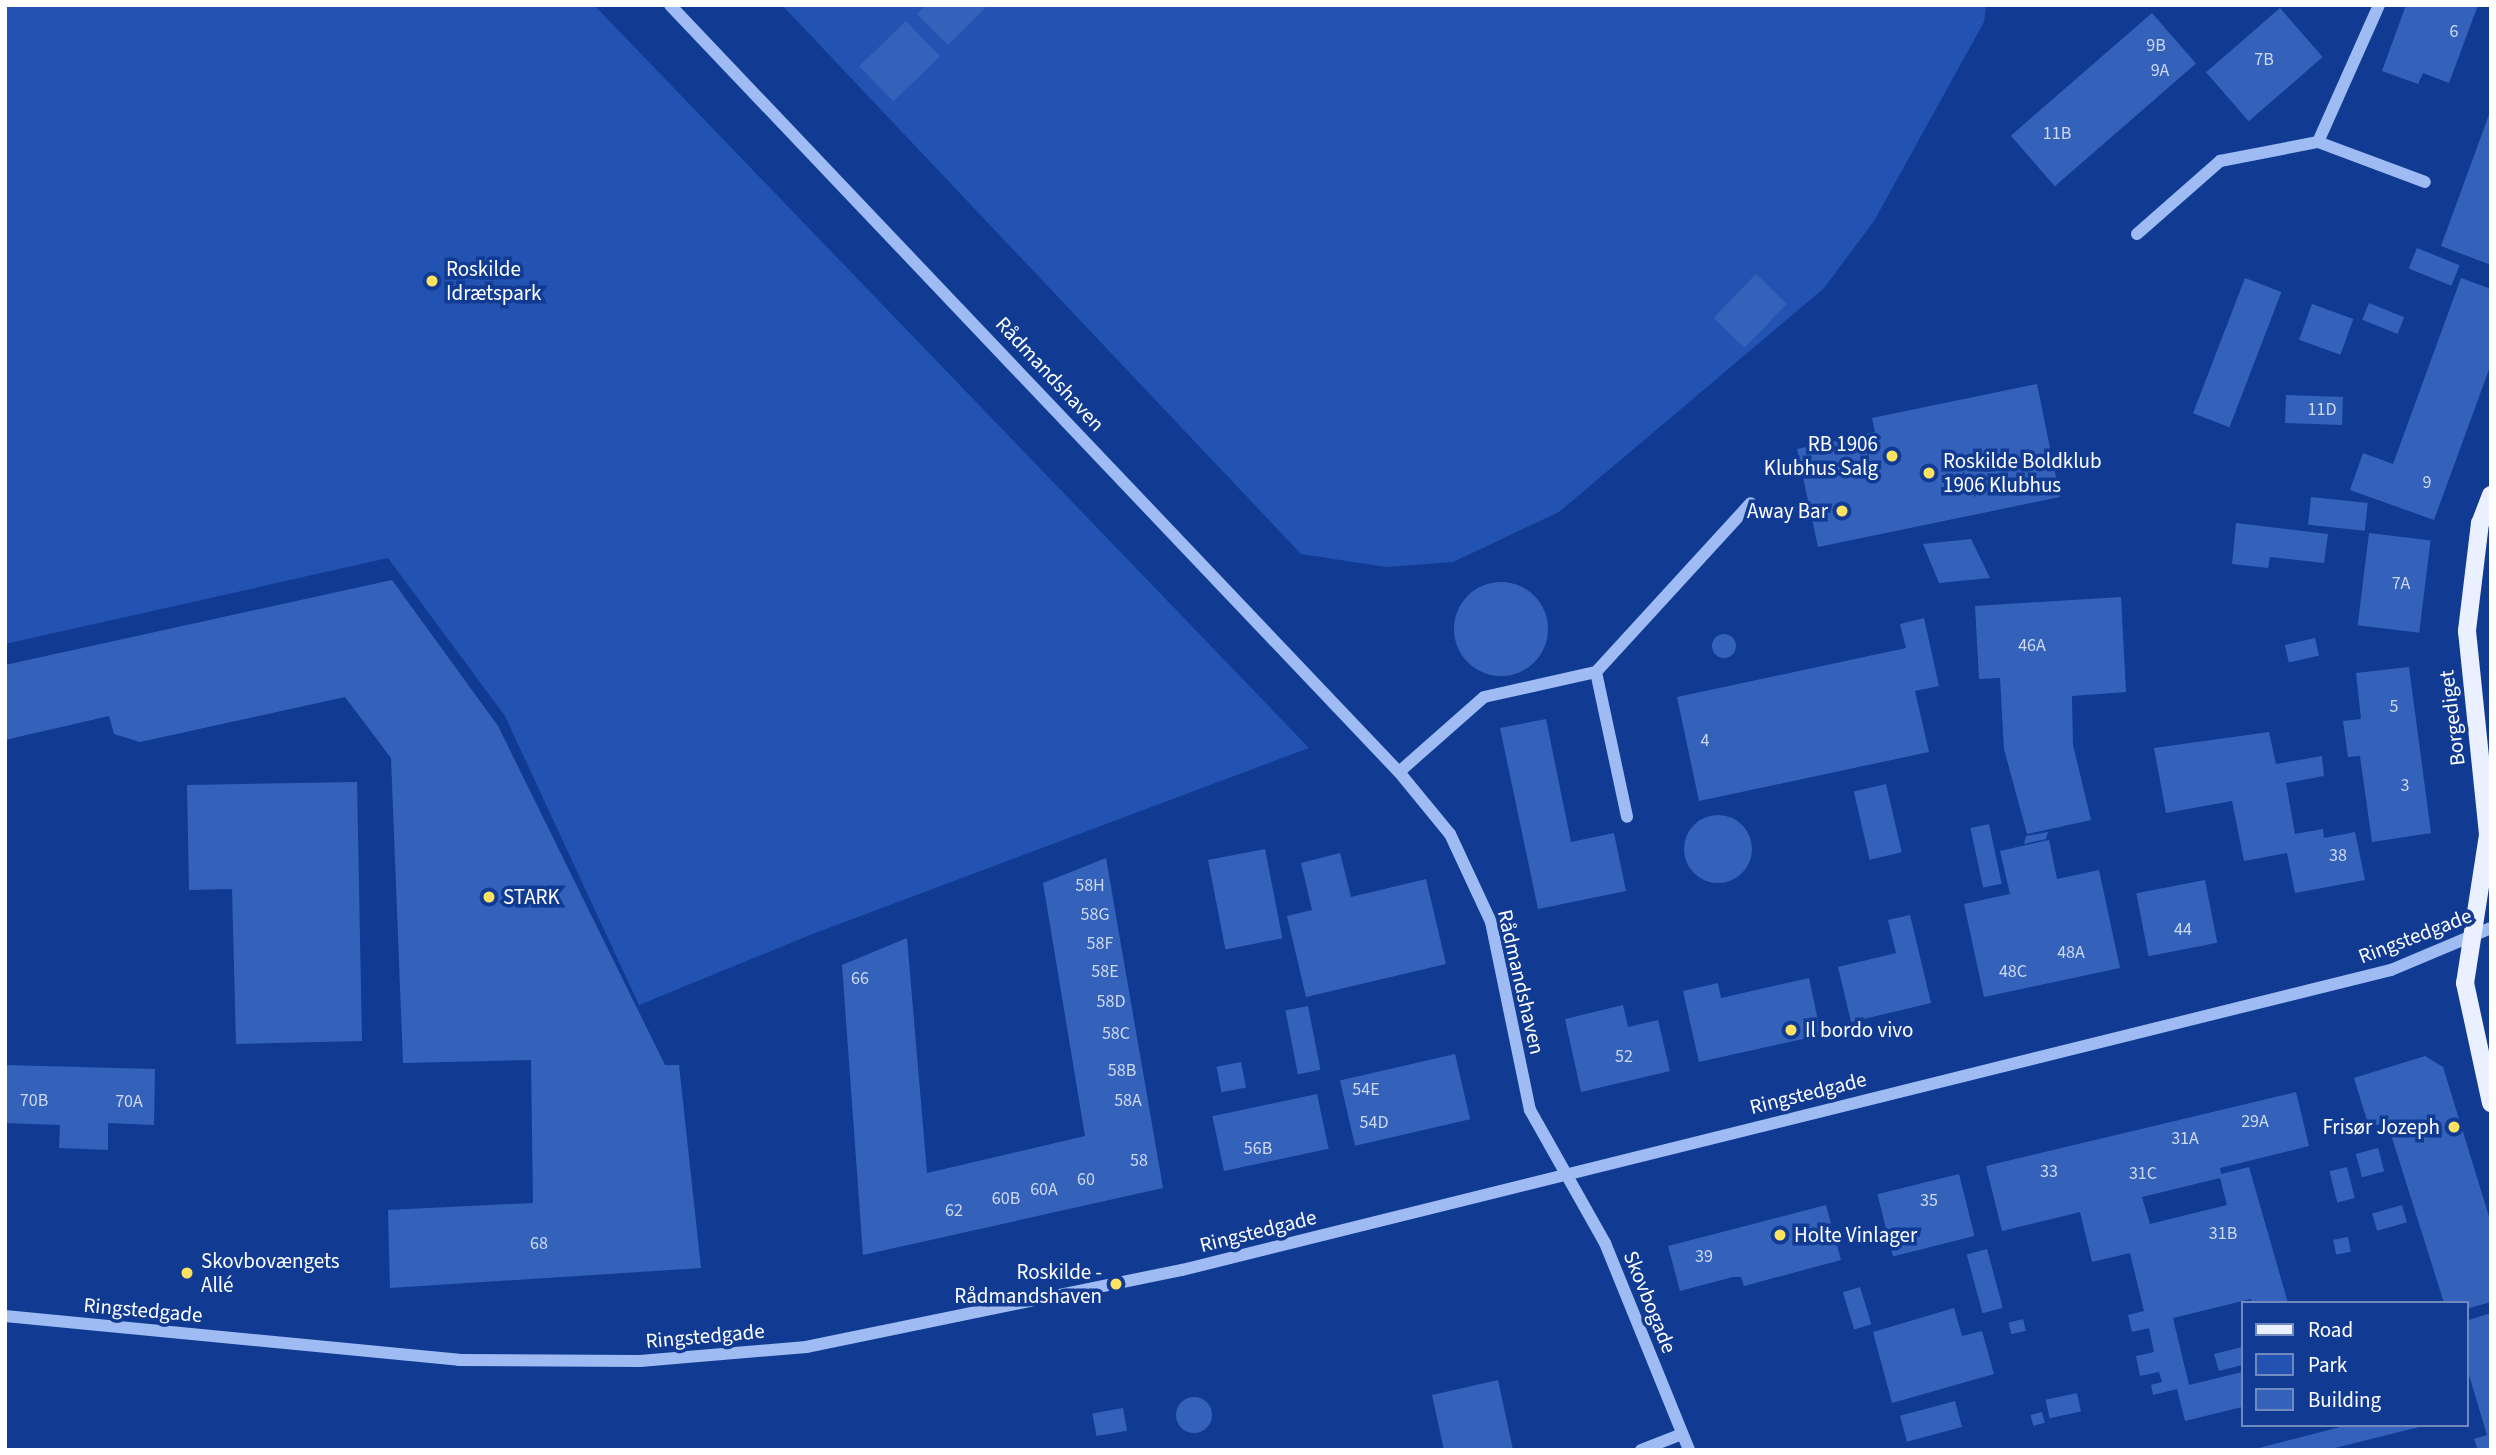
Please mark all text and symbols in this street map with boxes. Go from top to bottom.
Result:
house number: 6 [2450,21,2458,43]
house number: 9B [2146,35,2166,57]
house number: 7B [2254,49,2274,71]
house number: 9A [2151,60,2169,82]
house number: 11B [2043,123,2071,145]
place label: Roskilde Idrætspark [446,256,541,306]
marker: Roskilde Idrætspark [424,273,440,289]
street label: Rådmandshaven [990,311,1110,437]
house number: 11D [2308,399,2336,421]
place label: RB 1906 Klubhus Salg [1764,431,1878,481]
marker: RB 1906 Klubhus Salg [1884,448,1900,464]
place label: Roskilde Boldklub 1906 Klubhus [1943,448,2102,498]
marker: Roskilde Boldklub 1906 Klubhus [1921,465,1937,481]
house number: 9 [2423,472,2431,494]
place label: Away Bar [1747,498,1828,524]
marker: Away Bar [1834,503,1850,519]
house number: 7A [2392,573,2410,595]
house number: 46A [2018,635,2046,657]
street label: Borgediget [2434,669,2470,767]
house number: 5 [2390,696,2398,718]
house number: 4 [1701,730,1709,752]
house number: 3 [2401,775,2409,797]
house number: 38 [2329,845,2347,867]
house number: 58H [1075,875,1105,897]
place label: STARK [503,884,560,910]
marker: STARK [481,889,497,905]
street label: Ringstedgade [2355,903,2475,969]
house number: 58G [1081,904,1109,926]
street label: Rådmandshaven [1492,907,1550,1057]
house number: 44 [2174,919,2192,941]
house number: 58F [1087,933,1113,955]
house number: 48A [2057,942,2085,964]
house number: 58E [1091,961,1119,983]
house number: 48C [1999,961,2027,983]
house number: 66 [851,968,869,990]
house number: 58D [1097,991,1125,1013]
place label: Il bordo vivo [1805,1017,1913,1043]
marker: Il bordo vivo [1783,1022,1799,1038]
house number: 58C [1102,1023,1130,1045]
house number: 52 [1615,1046,1633,1068]
house number: 58B [1108,1060,1136,1082]
street label: Ringstedgade [1747,1066,1869,1120]
house number: 54E [1352,1079,1380,1101]
house number: 70B [20,1090,48,1112]
house number: 58A [1114,1090,1142,1112]
house number: 70A [115,1091,143,1113]
house number: 29A [2241,1111,2269,1133]
house number: 54D [1360,1112,1388,1134]
place label: Frisør Jozeph [2322,1114,2440,1140]
marker: Frisør Jozeph [2446,1119,2462,1135]
house number: 31A [2171,1128,2199,1150]
house number: 56B [1244,1138,1272,1160]
house number: 58 [1130,1150,1148,1172]
house number: 33 [2040,1161,2058,1183]
house number: 31C [2129,1163,2157,1185]
house number: 60 [1077,1169,1095,1191]
house number: 60A [1030,1179,1058,1201]
house number: 60B [992,1188,1020,1210]
house number: 35 [1920,1190,1938,1212]
house number: 62 [945,1200,963,1222]
street label: Ringstedgade [1197,1204,1319,1258]
place label: Holte Vinlager [1794,1222,1917,1248]
house number: 31B [2209,1223,2237,1245]
marker: Holte Vinlager [1772,1227,1788,1243]
house number: 68 [530,1233,548,1255]
house number: 39 [1695,1246,1713,1268]
street label: Skovbogade [1618,1247,1682,1357]
place label: Skovbovængets Allé [201,1248,340,1298]
place label: Roskilde - Rådmandshaven [954,1259,1102,1309]
marker: Skovbovængets Allé [179,1265,195,1281]
marker: Roskilde - Rådmandshaven [1108,1276,1124,1292]
street label: Ringstedgade [82,1292,204,1328]
legend [2240,1301,2468,1427]
text: Road [2308,1315,2353,1345]
street label: Ringstedgade [644,1318,766,1354]
text: Park [2308,1350,2347,1380]
text: Building [2308,1385,2381,1415]

